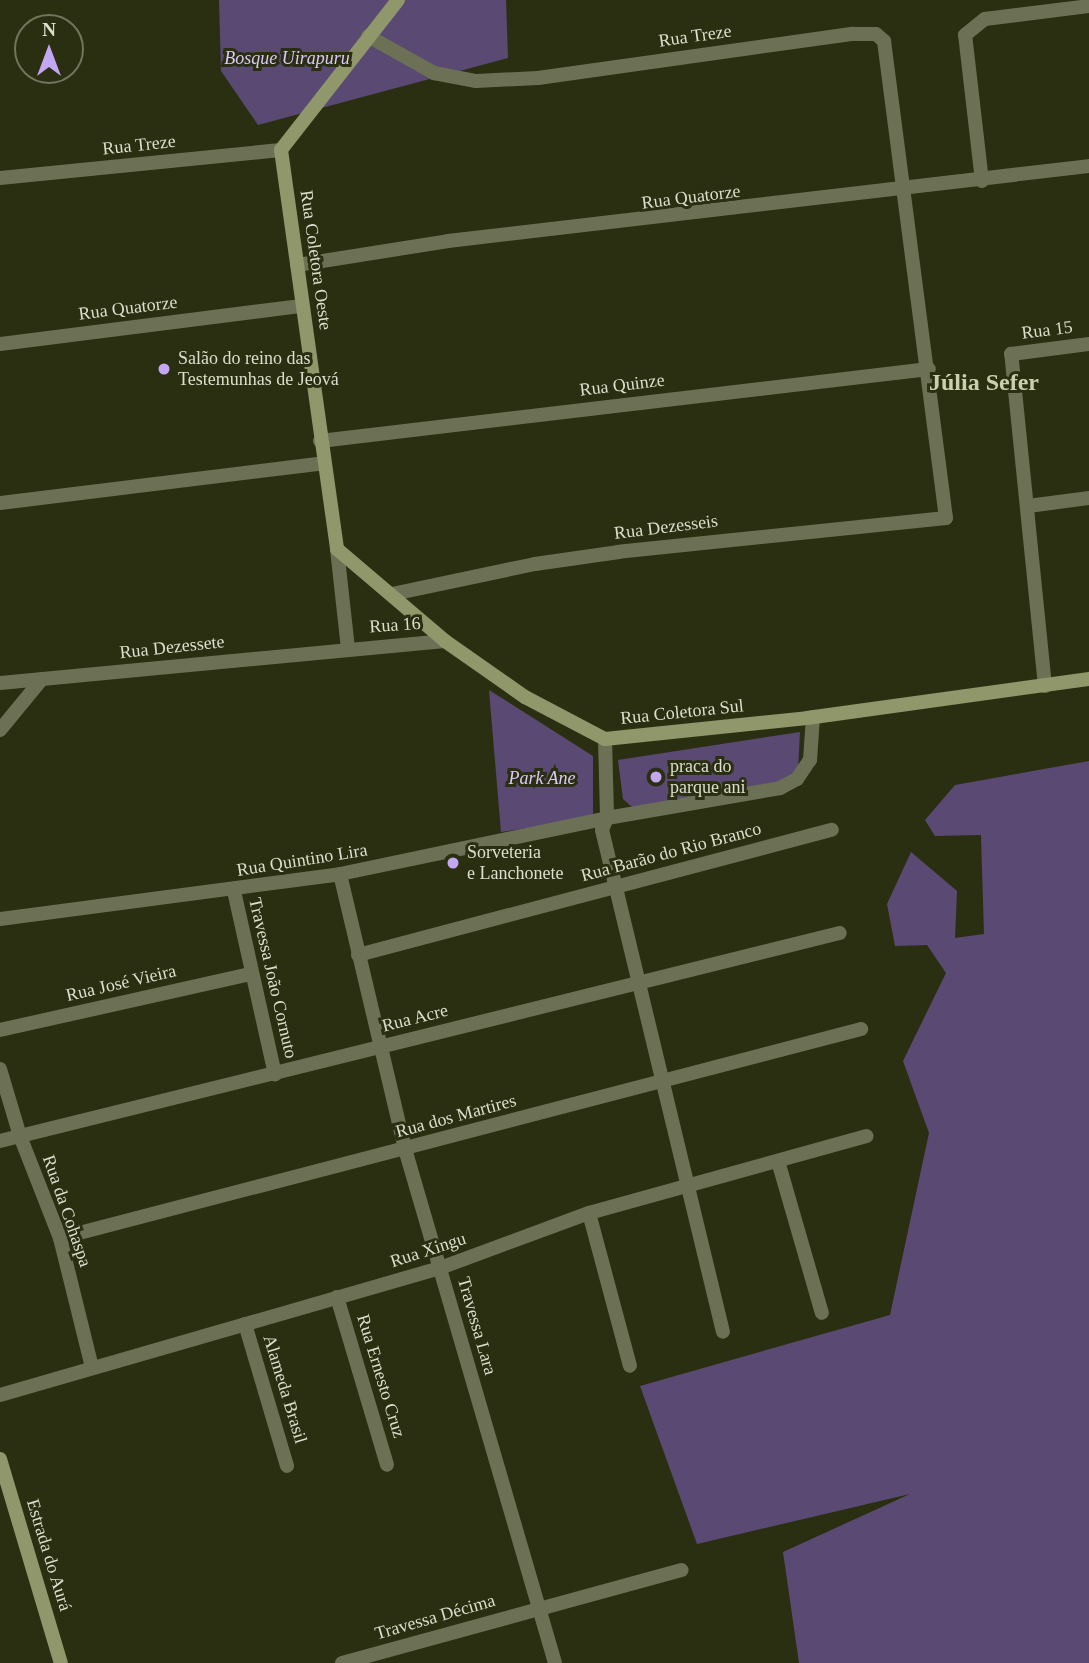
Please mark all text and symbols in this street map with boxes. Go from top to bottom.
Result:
north arrow [14,14,84,84]
text: N [42,19,56,40]
street label: Rua Treze [657,20,733,52]
park label: Bosque Uirapuru [224,47,350,69]
street label: Rua Treze [101,130,177,160]
street label: Rua Quatorze [640,180,742,214]
street label: Rua Coletora Oeste [295,189,337,331]
street label: Rua Quatorze [77,291,179,325]
street label: Rua 15 [1020,316,1074,344]
place label: Salão do reino das Testemunhas de Jeová [178,348,339,390]
marker: Salão do reino das Testemunhas de Jeová [156,361,172,377]
street label: Rua Quinze [578,369,666,401]
district label: Júlia Sefer [929,369,1039,397]
street label: Rua Dezesseis [613,510,719,544]
street label: Rua 16 [369,612,421,638]
street label: Rua Dezessete [118,631,226,663]
street label: Rua Coletora Sul [619,695,745,729]
place label: praca do parque ani [670,756,745,798]
park label: Park Ane [508,767,576,789]
marker: praca do parque ani [648,769,664,785]
street label: Rua Barão do Rio Branco [578,818,764,886]
street label: Rua Quintino Lira [235,839,369,881]
place label: Sorveteria e Lanchonete [467,842,563,884]
marker: Sorveteria e Lanchonete [445,855,461,871]
street label: Travessa João Cornuto [244,896,302,1060]
street label: Rua José Vieira [64,960,178,1006]
street label: Rua Acre [379,999,451,1037]
street label: Rua dos Martires [393,1090,519,1142]
street label: Rua da Cohaspa [38,1152,96,1270]
street label: Rua Xingu [387,1228,469,1272]
street label: Travessa Lara [453,1275,501,1377]
street label: Rua Ernesto Cruz [352,1312,410,1440]
street label: Alameda Brasil [258,1332,312,1446]
street label: Estrada do Aurá [22,1496,76,1614]
street label: Travessa Décima [373,1590,497,1644]

